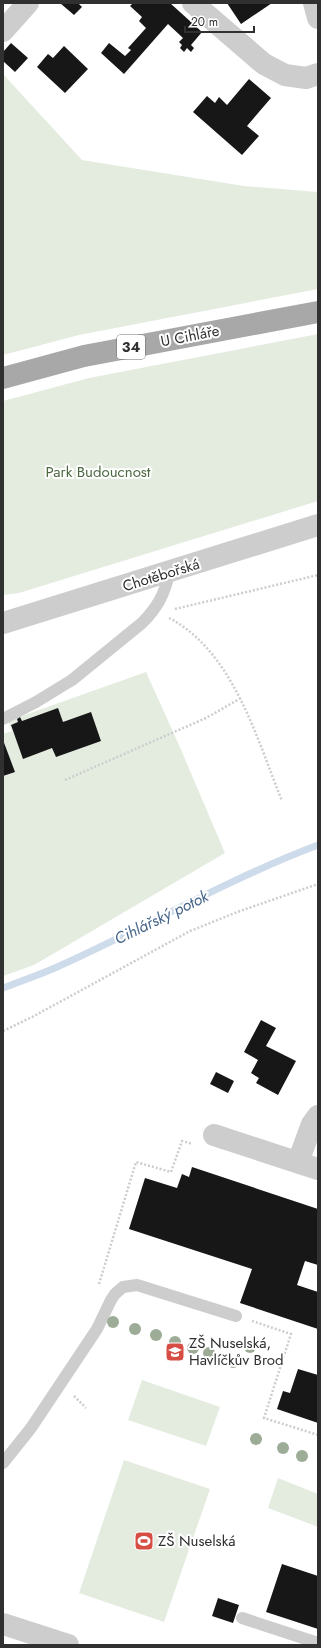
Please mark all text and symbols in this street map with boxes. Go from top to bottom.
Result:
scale bar [185,8,254,34]
text: 20 m [191,13,218,31]
street label: U Cihláře [159,319,221,352]
road number: 34 [117,335,145,359]
park label: Park Budoucnost [46,461,151,483]
street label: Chotěbořská [120,553,202,597]
water label: Cihlářský potok [110,884,213,950]
place label: ZŠ Nuselská, Havlíčkův Brod [189,1332,284,1371]
school or university icon: ZŠ Nuselská, Havlíčkův Brod [164,1341,186,1363]
sports icon: ZŠ Nuselská [133,1530,155,1552]
place label: ZŠ Nuselská [158,1530,236,1552]

